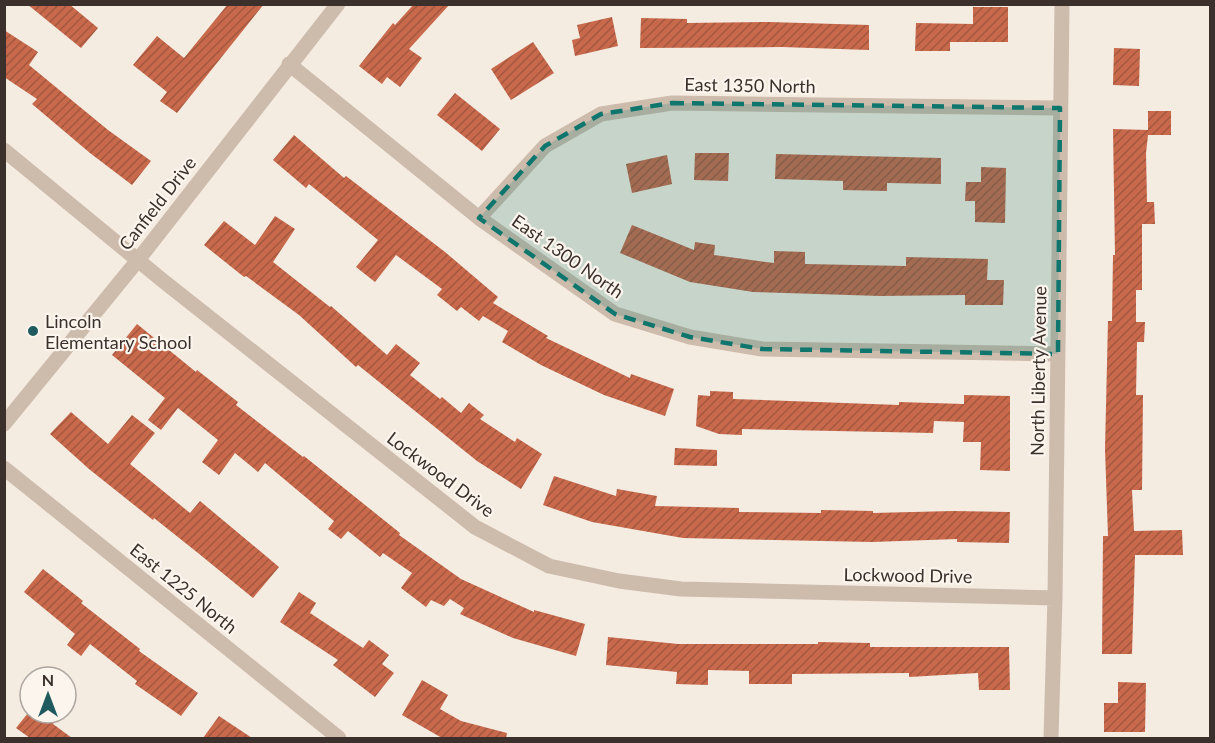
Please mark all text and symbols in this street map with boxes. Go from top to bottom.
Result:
street label: East 1350 North [684,73,816,97]
street label: Canfield Drive [114,152,200,254]
street label: East 1300 North [508,209,628,303]
street label: North Liberty Avenue [1026,286,1050,456]
place label: Lincoln Elementary School [45,310,192,353]
marker: Lincoln Elementary School [26,324,40,338]
street label: Lockwood Drive [383,427,499,521]
street label: East 1225 North [126,538,242,638]
street label: Lockwood Drive [844,563,972,587]
north arrow [18,665,78,725]
text: N [42,670,54,689]

